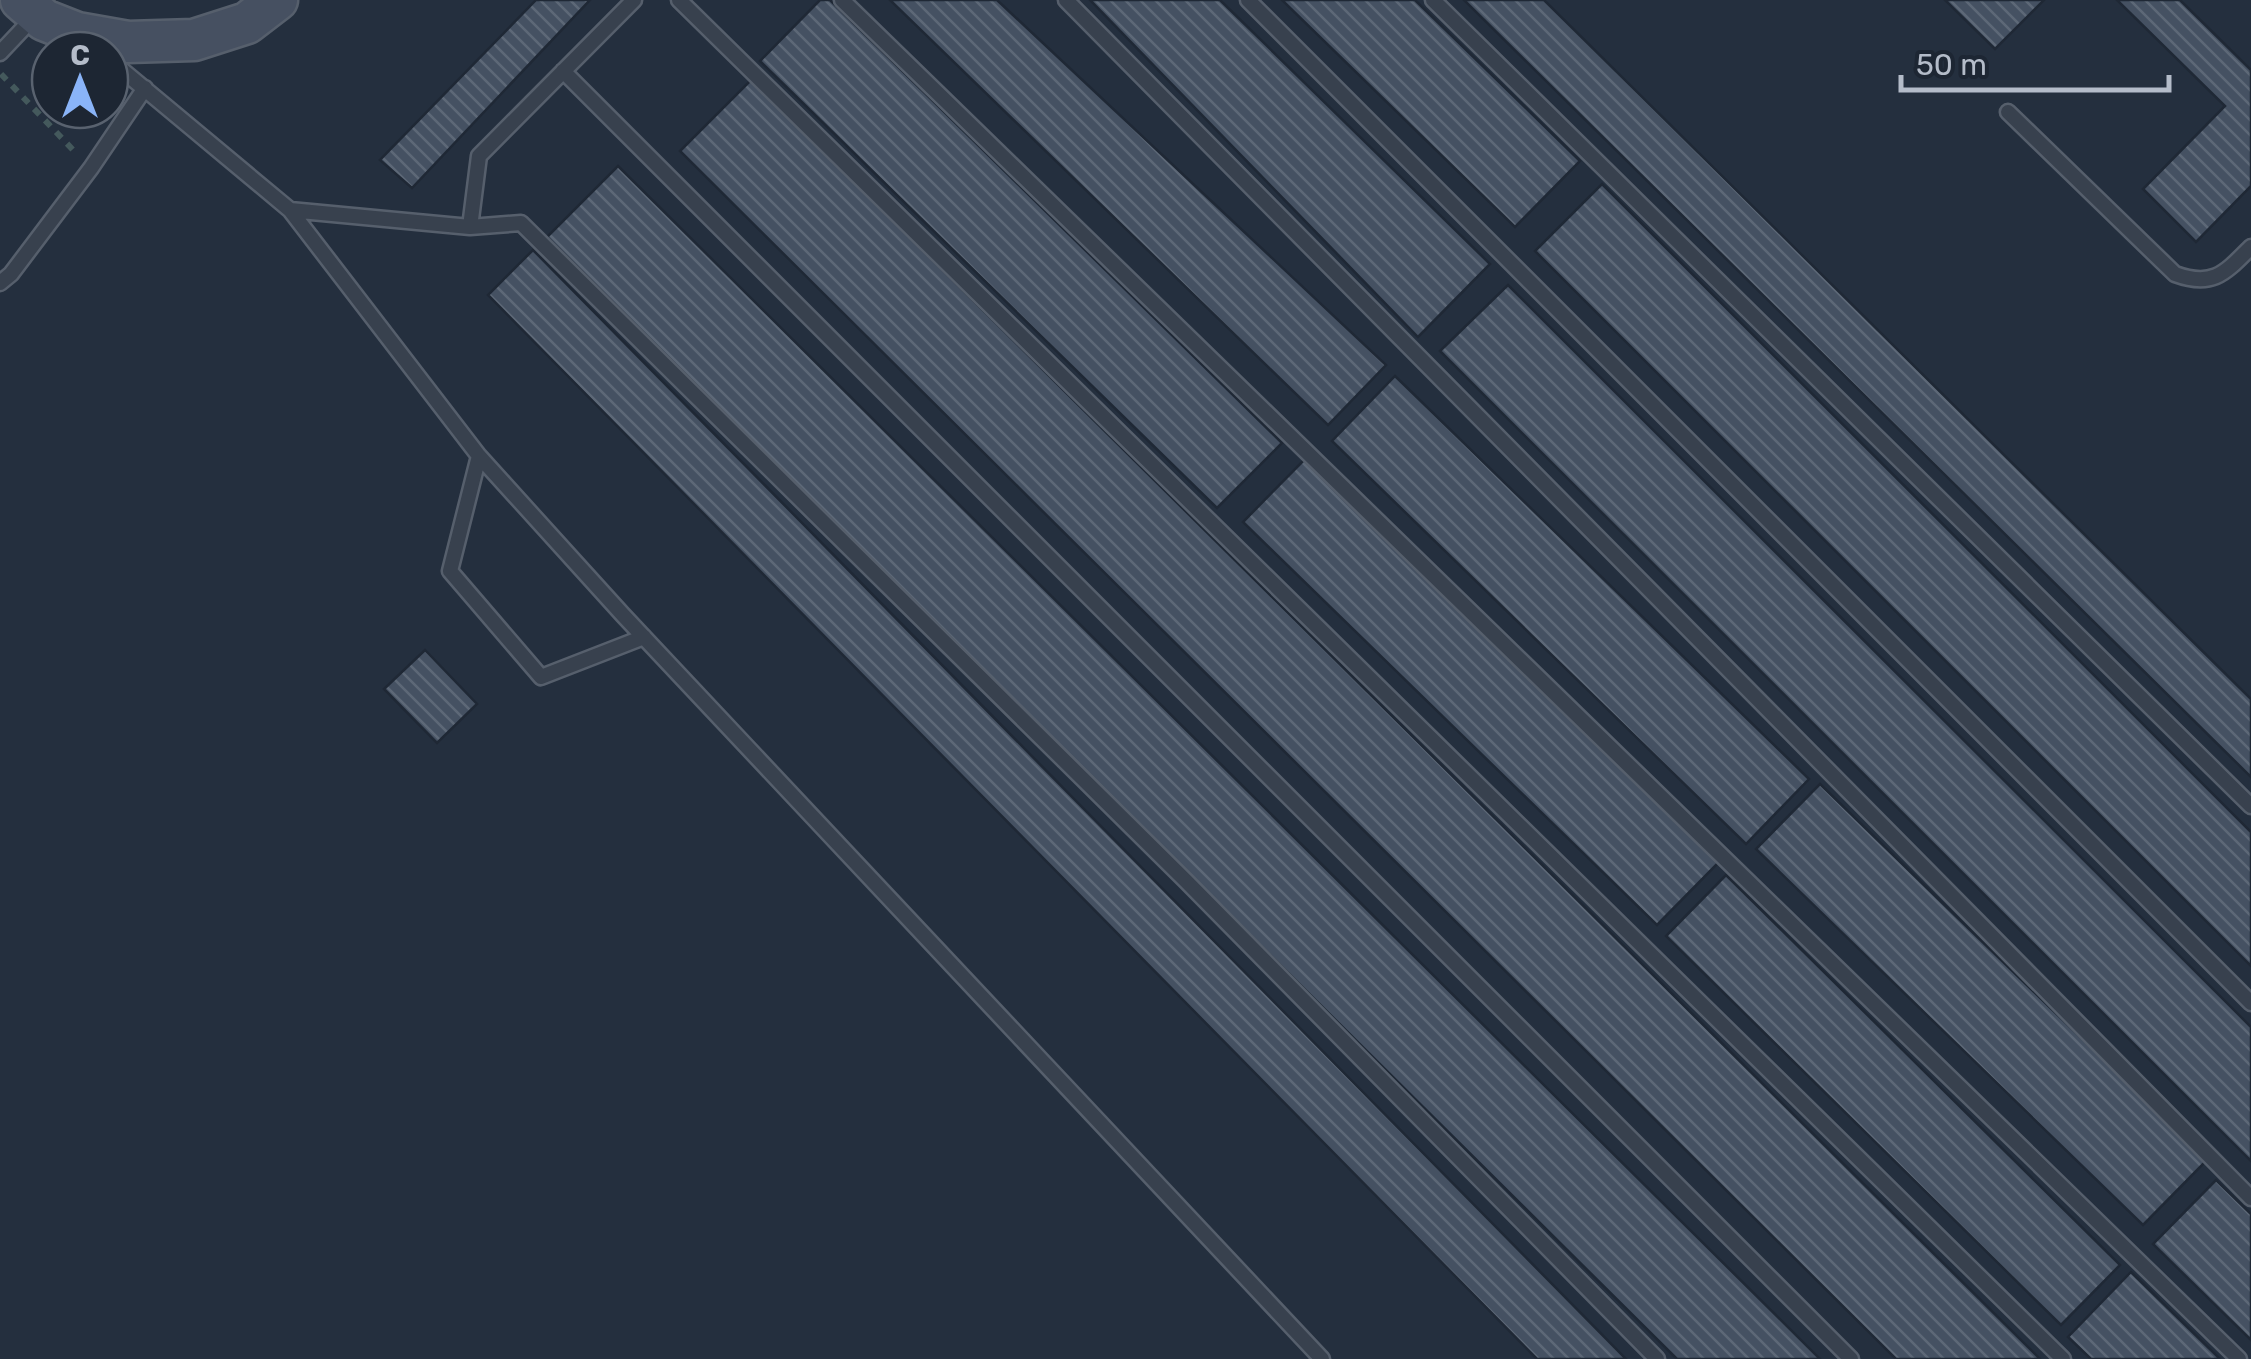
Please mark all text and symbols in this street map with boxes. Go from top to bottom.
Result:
north arrow [30,30,130,130]
scale bar [1901,30,2168,92]
text: С [70,39,90,72]
text: 50 m [1916,47,1987,83]

